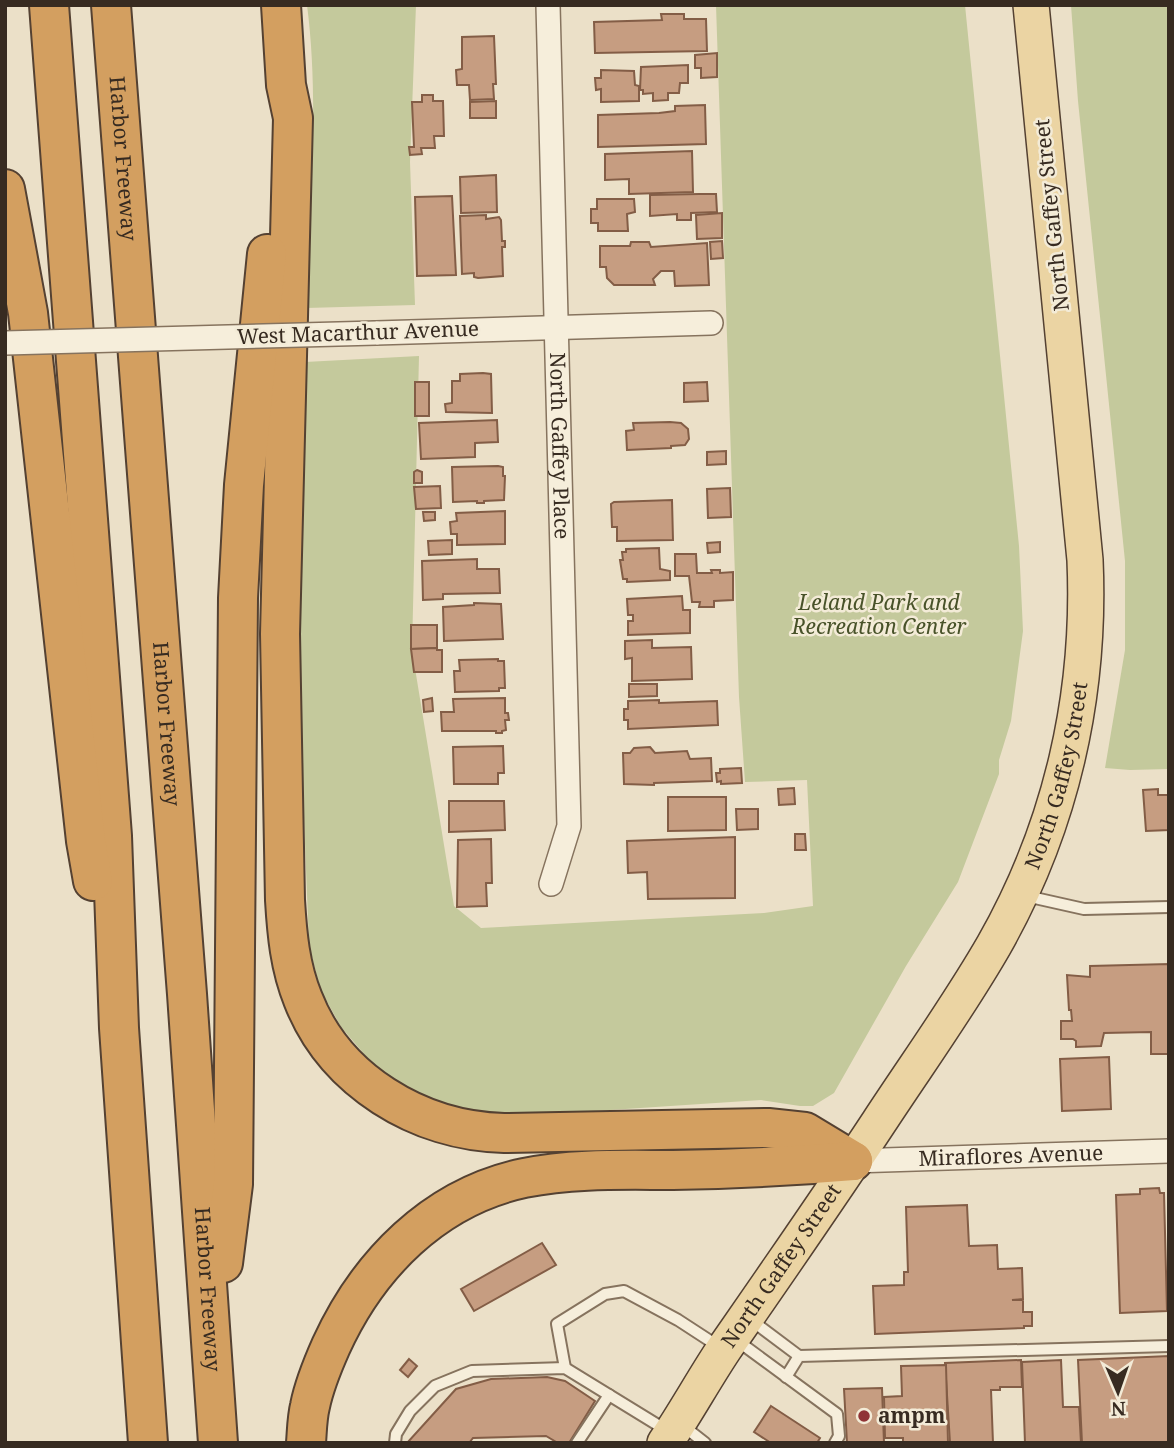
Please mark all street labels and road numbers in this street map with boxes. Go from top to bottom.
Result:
street label: Harbor Freeway [104,75,144,242]
street label: North Gaffey Street [1027,118,1075,313]
street label: West Macarthur Avenue [236,314,480,350]
street label: North Gaffey Place [544,352,577,540]
street label: Harbor Freeway [147,640,188,807]
street label: North Gaffey Street [1018,680,1093,873]
street label: Miraflores Avenue [918,1138,1104,1172]
street label: North Gaffey Street [714,1178,847,1353]
street label: Harbor Freeway [189,1206,228,1373]

